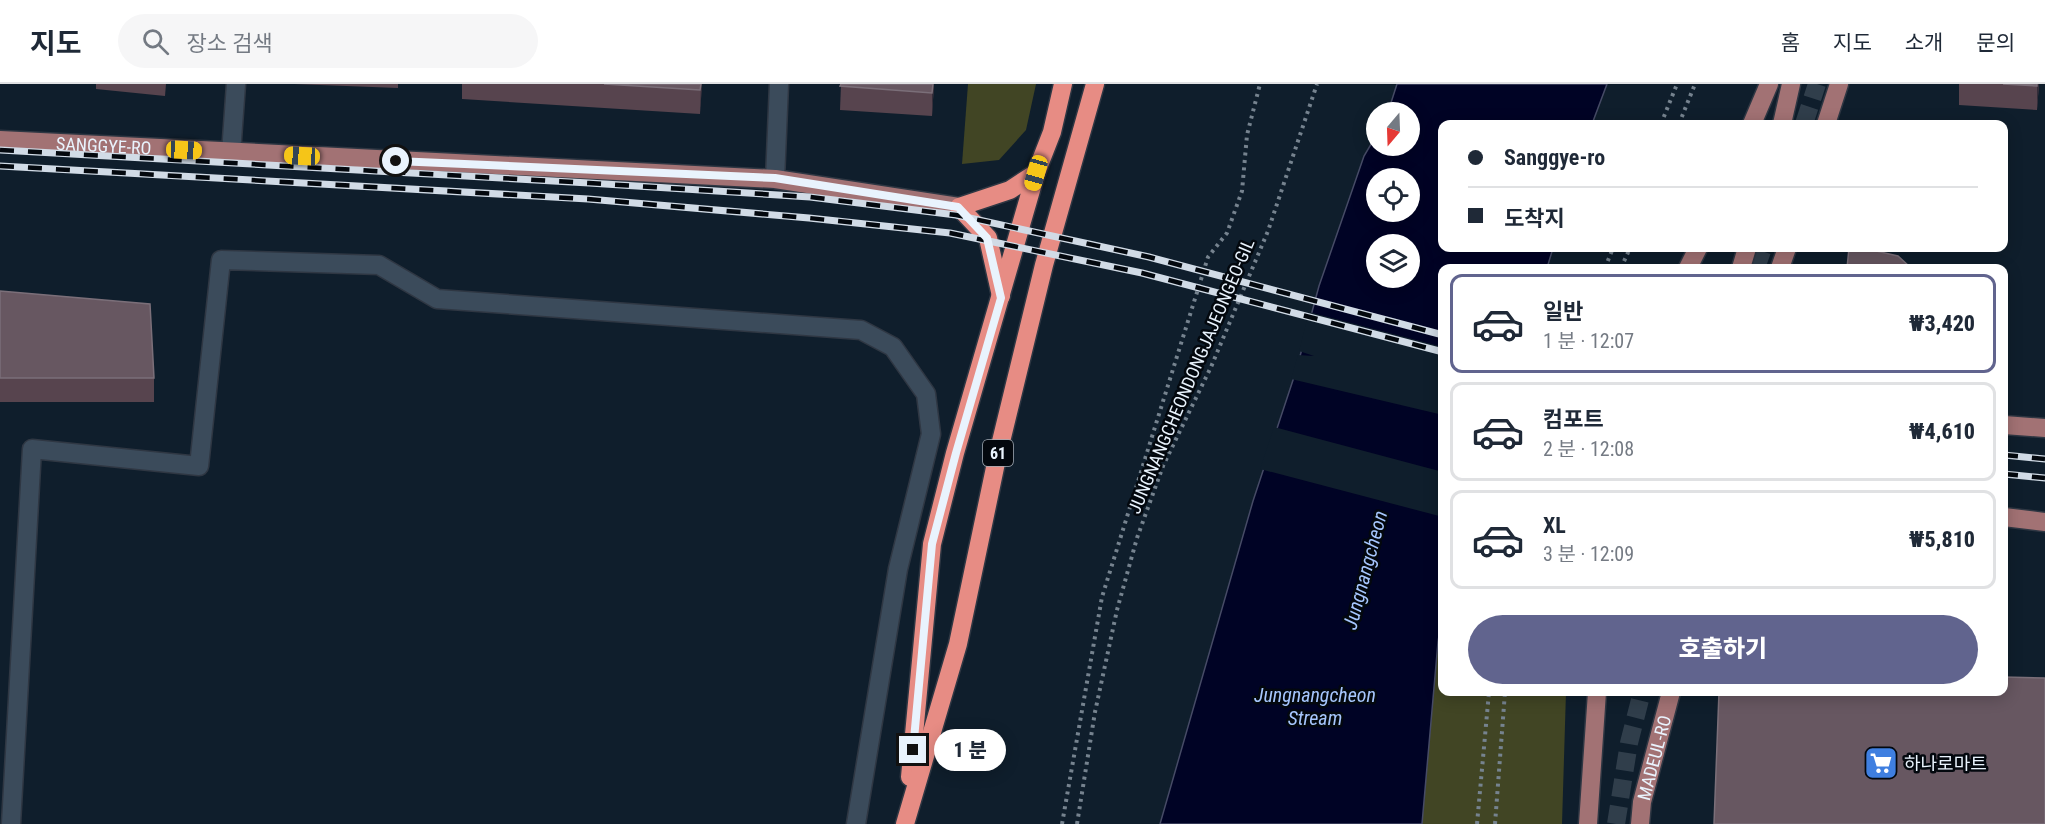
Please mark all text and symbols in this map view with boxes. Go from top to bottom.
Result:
search box [118,14,538,68]
icon: search [139,25,172,58]
text: 지도 [30,27,82,60]
text: 장소 검색 [187,31,273,56]
text: 홈 [1781,31,1800,55]
text: 지도 [1833,31,1872,55]
text: 소개 [1905,31,1943,55]
text: 문의 [1976,31,2015,55]
north arrow [1366,102,1420,156]
map controls [1366,102,1420,288]
street label: SANGGYE-RO [56,132,152,158]
car [166,140,202,160]
text: Sanggye-ro [1504,145,1605,170]
car [284,146,320,166]
route start [382,147,409,174]
car [1022,153,1050,193]
button: locate [1366,168,1420,222]
text: 도착지 [1504,206,1565,231]
button: layers [1366,234,1420,288]
street label: JUNGNANGCHEONDONGJAJEONGEO-GIL [1123,235,1259,516]
icon: car [1471,297,1525,351]
text: 일반 [1543,299,1583,324]
text: ₩3,420 [1909,311,1975,336]
text: 1 분 · 12:07 [1543,329,1634,353]
icon: car [1471,405,1525,459]
text: 컴포트 [1543,407,1604,432]
text: ₩4,610 [1909,419,1975,444]
text: 2 분 · 12:08 [1543,437,1634,461]
road number: 61 [983,440,1013,466]
water label: Jungnangcheon [1338,508,1392,632]
icon: car [1471,513,1525,567]
text: XL [1543,513,1566,538]
text: ₩5,810 [1909,527,1975,552]
text: 3 분 · 12:09 [1543,542,1634,566]
button: 호출하기 [1468,615,1978,684]
water label: Jungnangcheon Stream [1254,683,1376,730]
street label: MADEUL-RO [1632,713,1675,802]
callout: 1 분 [934,729,1006,771]
route end [899,736,926,763]
text: 1 분 [953,738,987,762]
supermarket icon: 하나로마트 [1863,745,1899,781]
place label: 하나로마트 [1904,753,1987,774]

